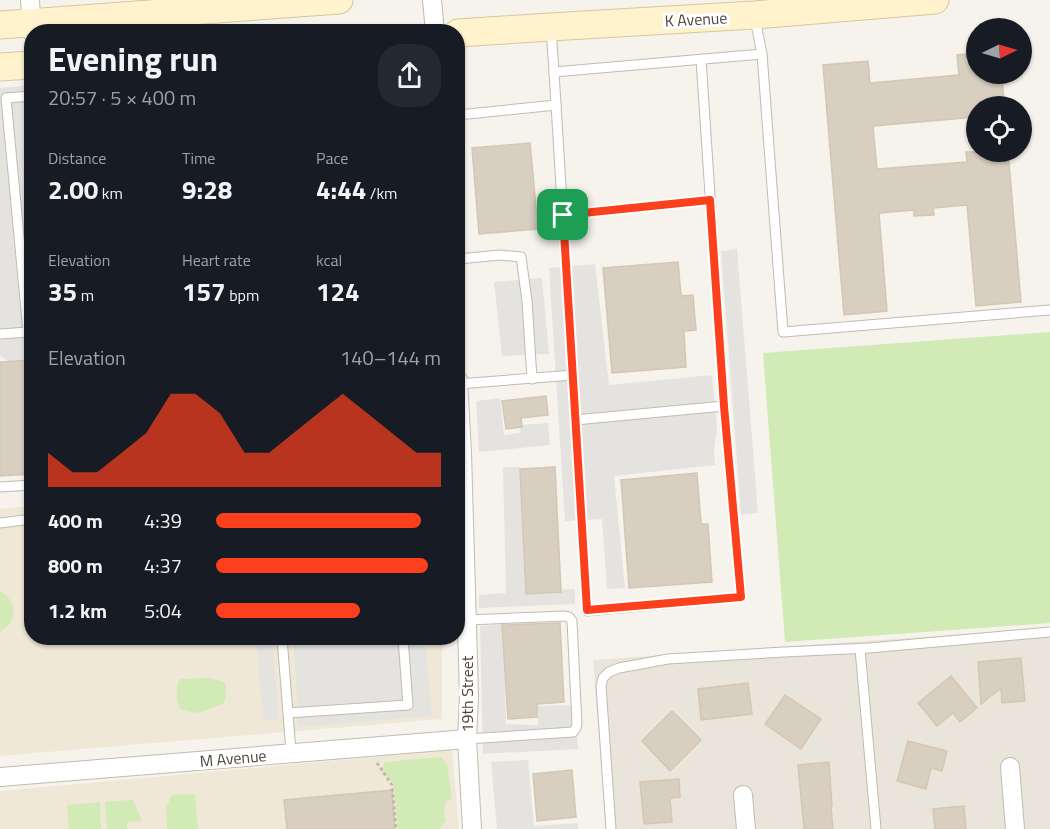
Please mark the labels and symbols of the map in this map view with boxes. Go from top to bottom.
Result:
street label: K Avenue [664,5,728,33]
north arrow [966,18,1032,84]
pin [537,189,588,240]
street label: 19th Street [455,655,479,732]
street label: M Avenue [199,743,267,773]

